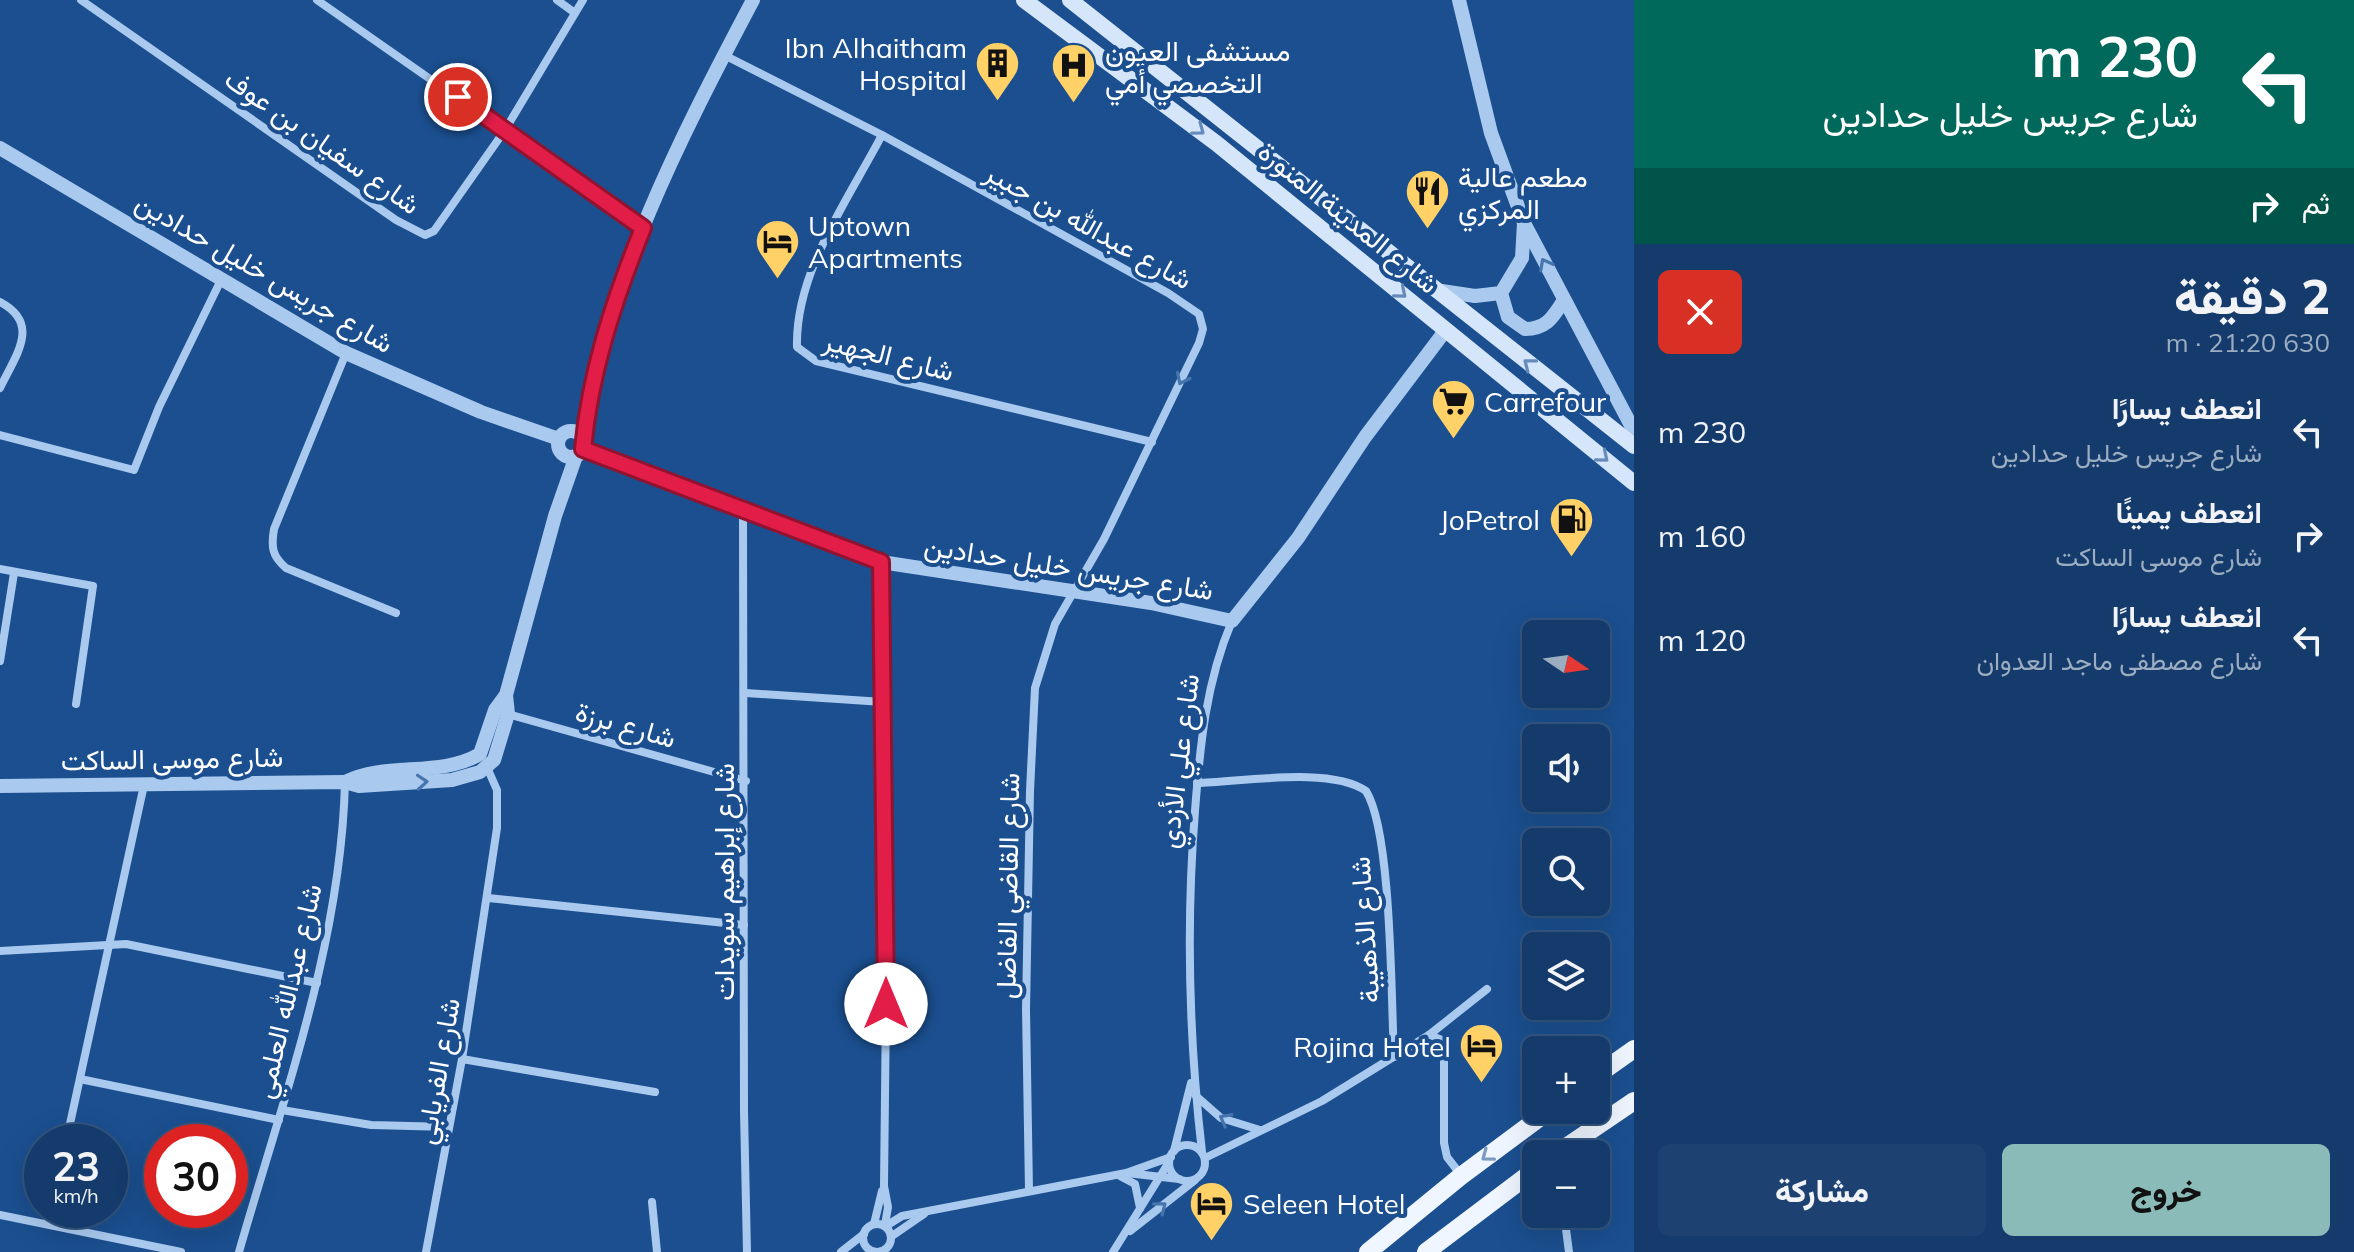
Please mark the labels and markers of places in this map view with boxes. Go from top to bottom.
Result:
place label: Ibn Alhaitham Hospital [785,30,967,97]
place label: مستشفى العيون التخصصي أمي [1105,33,1290,106]
building icon: Ibn Alhaitham Hospital [974,39,1022,102]
hospital icon: مستشفى العيون التخصصي أمي [1050,42,1098,105]
pin [424,63,492,131]
place label: مطعم عالية المركزي [1458,159,1588,232]
restaurant icon: مطعم عالية المركزي [1403,168,1451,231]
place label: Uptown Apartments [808,208,963,275]
hotel icon: Uptown Apartments [753,217,801,280]
supermarket icon: Carrefour [1429,377,1477,440]
place label: Carrefour [1484,384,1607,419]
fuel station icon: JoPetrol [1547,495,1595,558]
place label: JoPetrol [1440,502,1540,537]
hotel icon: Rojina Hotel [1458,1022,1506,1085]
place label: Rojina Hotel [1293,1029,1451,1064]
hotel icon: Seleen Hotel [1188,1179,1236,1242]
place label: Seleen Hotel [1243,1186,1405,1221]

